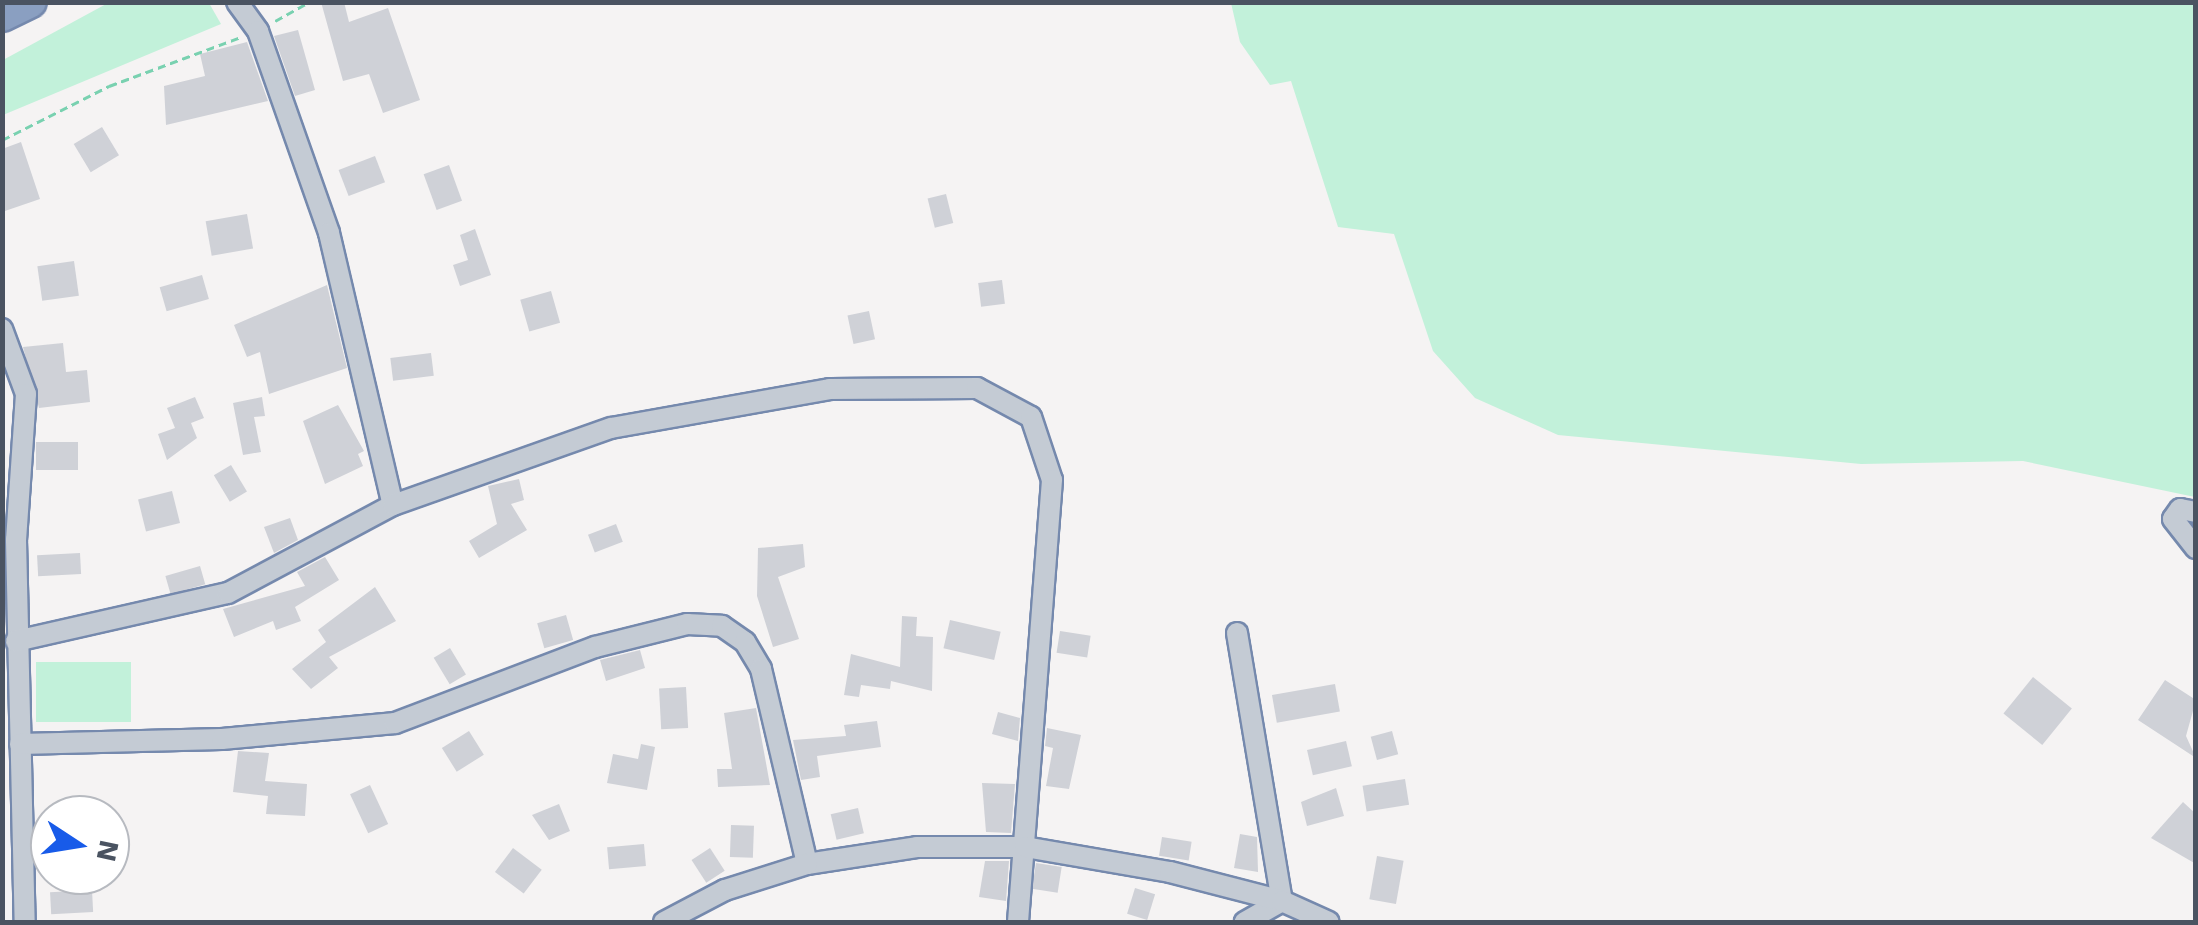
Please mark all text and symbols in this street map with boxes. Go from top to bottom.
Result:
north arrow [30,795,130,895]
text: N [90,837,126,865]

